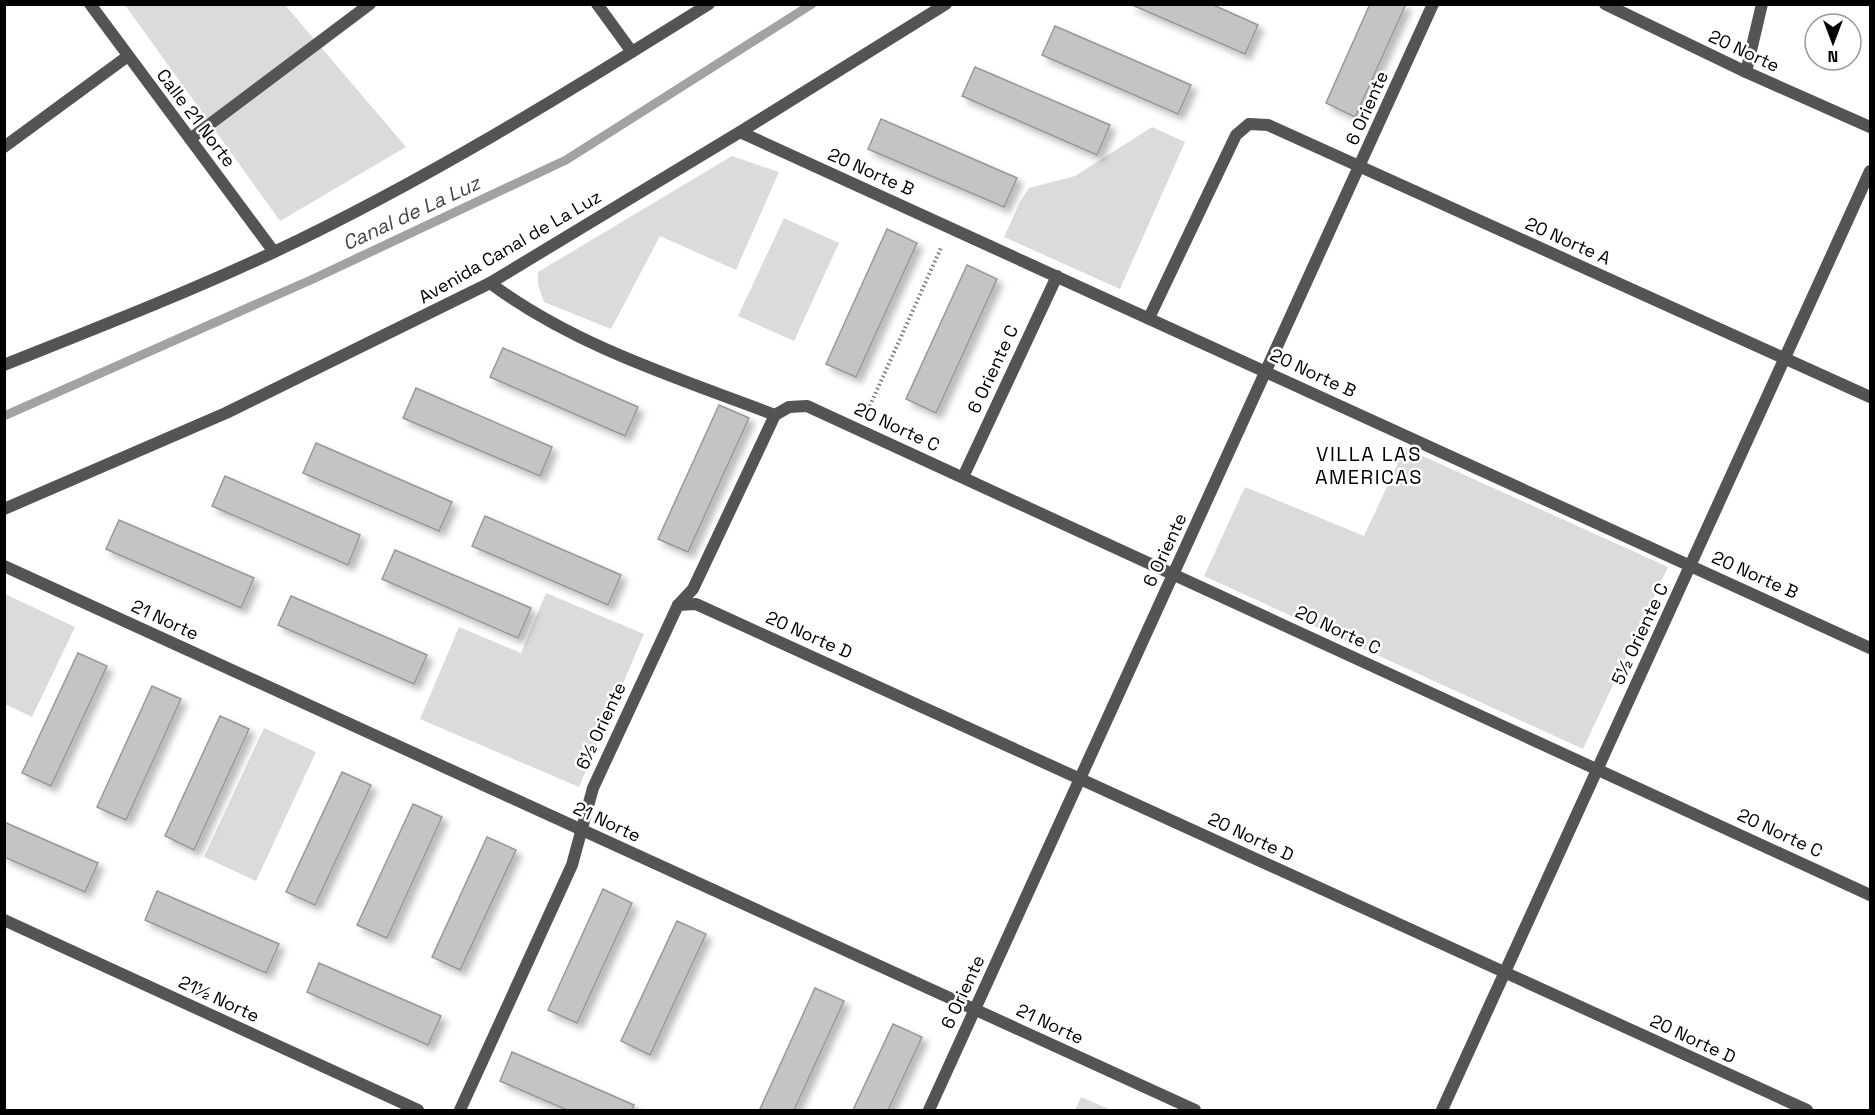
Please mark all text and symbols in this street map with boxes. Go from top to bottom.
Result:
north arrow [1803,12,1863,72]
street label: 20 Norte [1705,24,1783,77]
text: N [1828,46,1838,67]
street label: Calle 21 Norte [152,64,241,172]
street label: 6 Oriente [1340,67,1393,149]
street label: 20 Norte B [824,142,918,201]
water label: Canal de La Luz [338,169,485,256]
street label: Avenida Canal de La Luz [414,185,605,308]
street label: 20 Norte A [1522,211,1615,270]
street label: 6 Oriente C [962,321,1023,417]
street label: 20 Norte B [1267,343,1360,402]
street label: 20 Norte C [851,397,944,456]
district label: VILLA LAS AMERICAS [1315,441,1423,490]
street label: 6 Oriente [1137,509,1192,590]
street label: 20 Norte B [1708,545,1802,604]
street label: 5½ Oriente C [1606,579,1673,688]
street label: 21 Norte [128,594,202,645]
street label: 20 Norte C [1292,600,1385,659]
street label: 20 Norte D [762,605,856,664]
street label: 6½ Oriente [570,678,631,773]
street label: 21 Norte [570,796,644,847]
street label: 20 Norte C [1734,803,1827,862]
street label: 20 Norte D [1205,807,1298,866]
street label: 6 Oriente [935,951,990,1032]
street label: 21½ Norte [175,970,263,1027]
street label: 21 Norte [1013,998,1087,1049]
street label: 20 Norte D [1647,1009,1740,1068]

